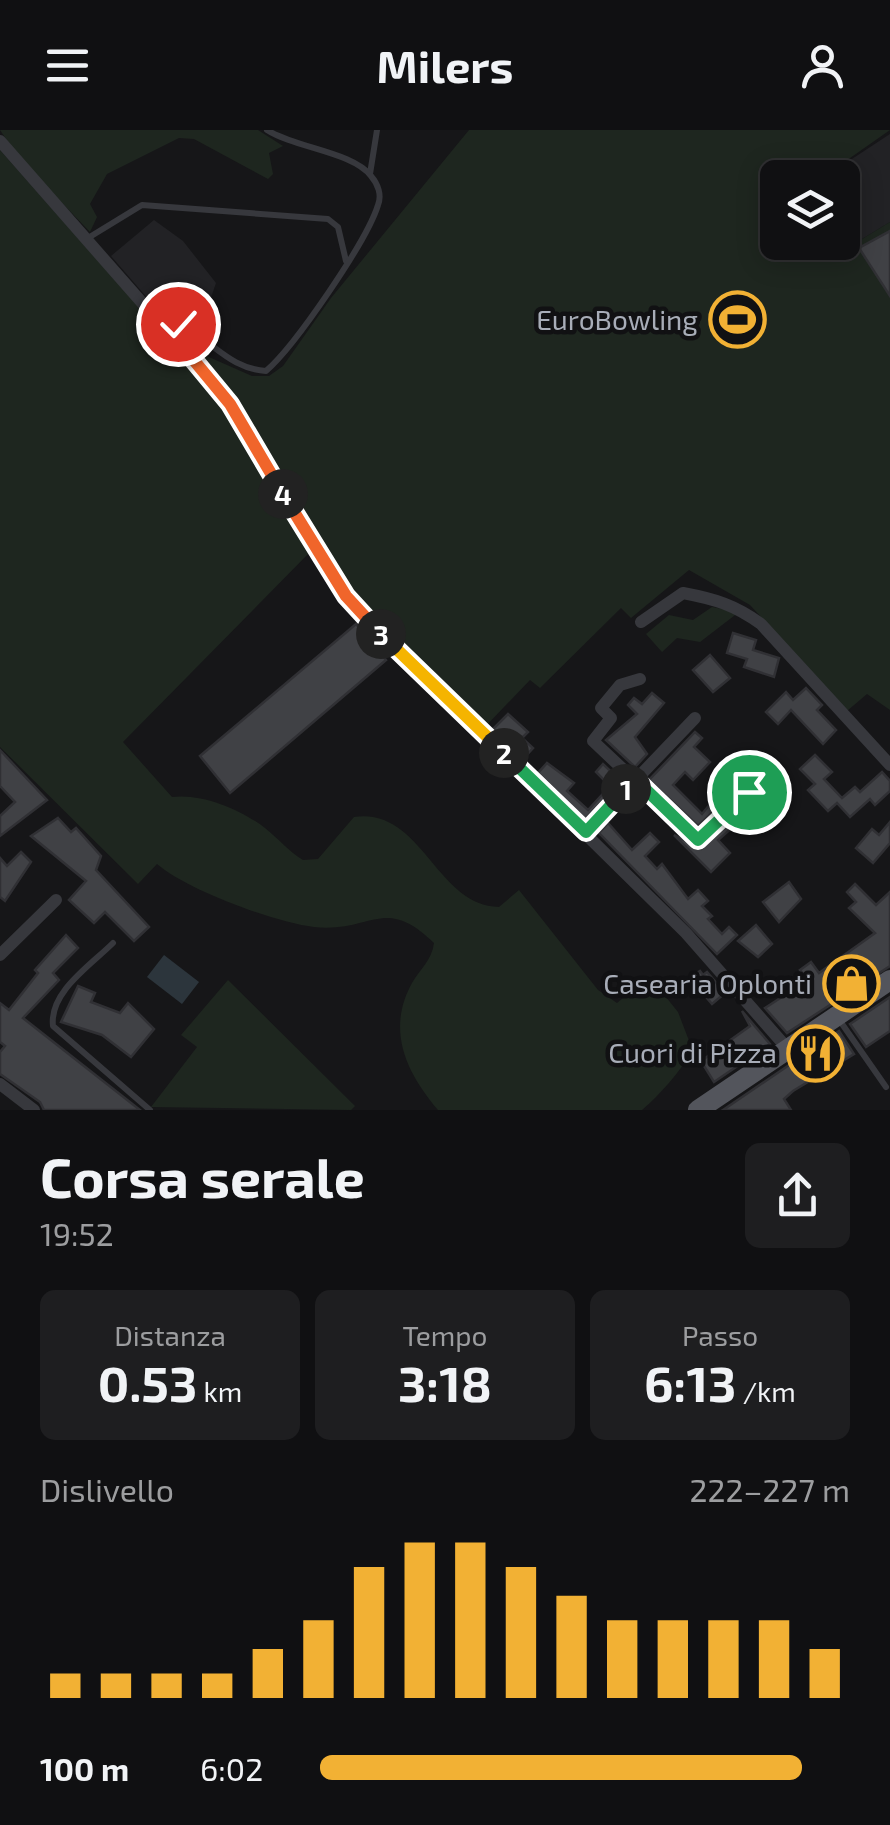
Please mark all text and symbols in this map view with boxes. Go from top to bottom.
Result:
icon: menu [40,38,95,93]
text: Milers [377,38,513,92]
icon: person [795,38,850,93]
map controls [760,160,860,260]
button: layers [760,160,860,260]
pin [136,282,221,367]
sports icon: EuroBowling [707,290,767,350]
icon: check [151,297,206,352]
place label: EuroBowling [536,302,698,336]
pin: 4 [258,469,308,519]
text: 4 [274,477,292,511]
pin: 3 [356,609,406,659]
text: 3 [373,617,389,651]
pin: 2 [479,728,529,778]
text: 2 [496,736,512,770]
pin [707,750,792,835]
pin: 1 [601,764,651,814]
icon: arrive [722,765,777,820]
text: 1 [620,772,632,806]
shop icon: Casearia Oplonti [821,954,881,1014]
place label: Casearia Oplonti [603,966,812,1000]
restaurant icon: Cuori di Pizza [786,1023,846,1083]
place label: Cuori di Pizza [608,1035,777,1069]
text: Corsa serale [40,1143,365,1209]
button: share [745,1143,850,1248]
text: 19:52 [40,1214,114,1252]
text: Distanza [114,1318,226,1352]
text: Tempo [403,1318,487,1352]
text: Passo [682,1318,758,1352]
text: 0.53 [98,1352,197,1412]
text: 3:18 [398,1352,492,1412]
text: 6:13 [644,1352,736,1412]
text: km [197,1374,242,1408]
text: /km [736,1374,796,1408]
text: Dislivello [40,1470,174,1508]
text: 222–227 m [690,1470,850,1508]
text: 100 m [40,1749,129,1787]
text: 6:02 [200,1749,263,1787]

